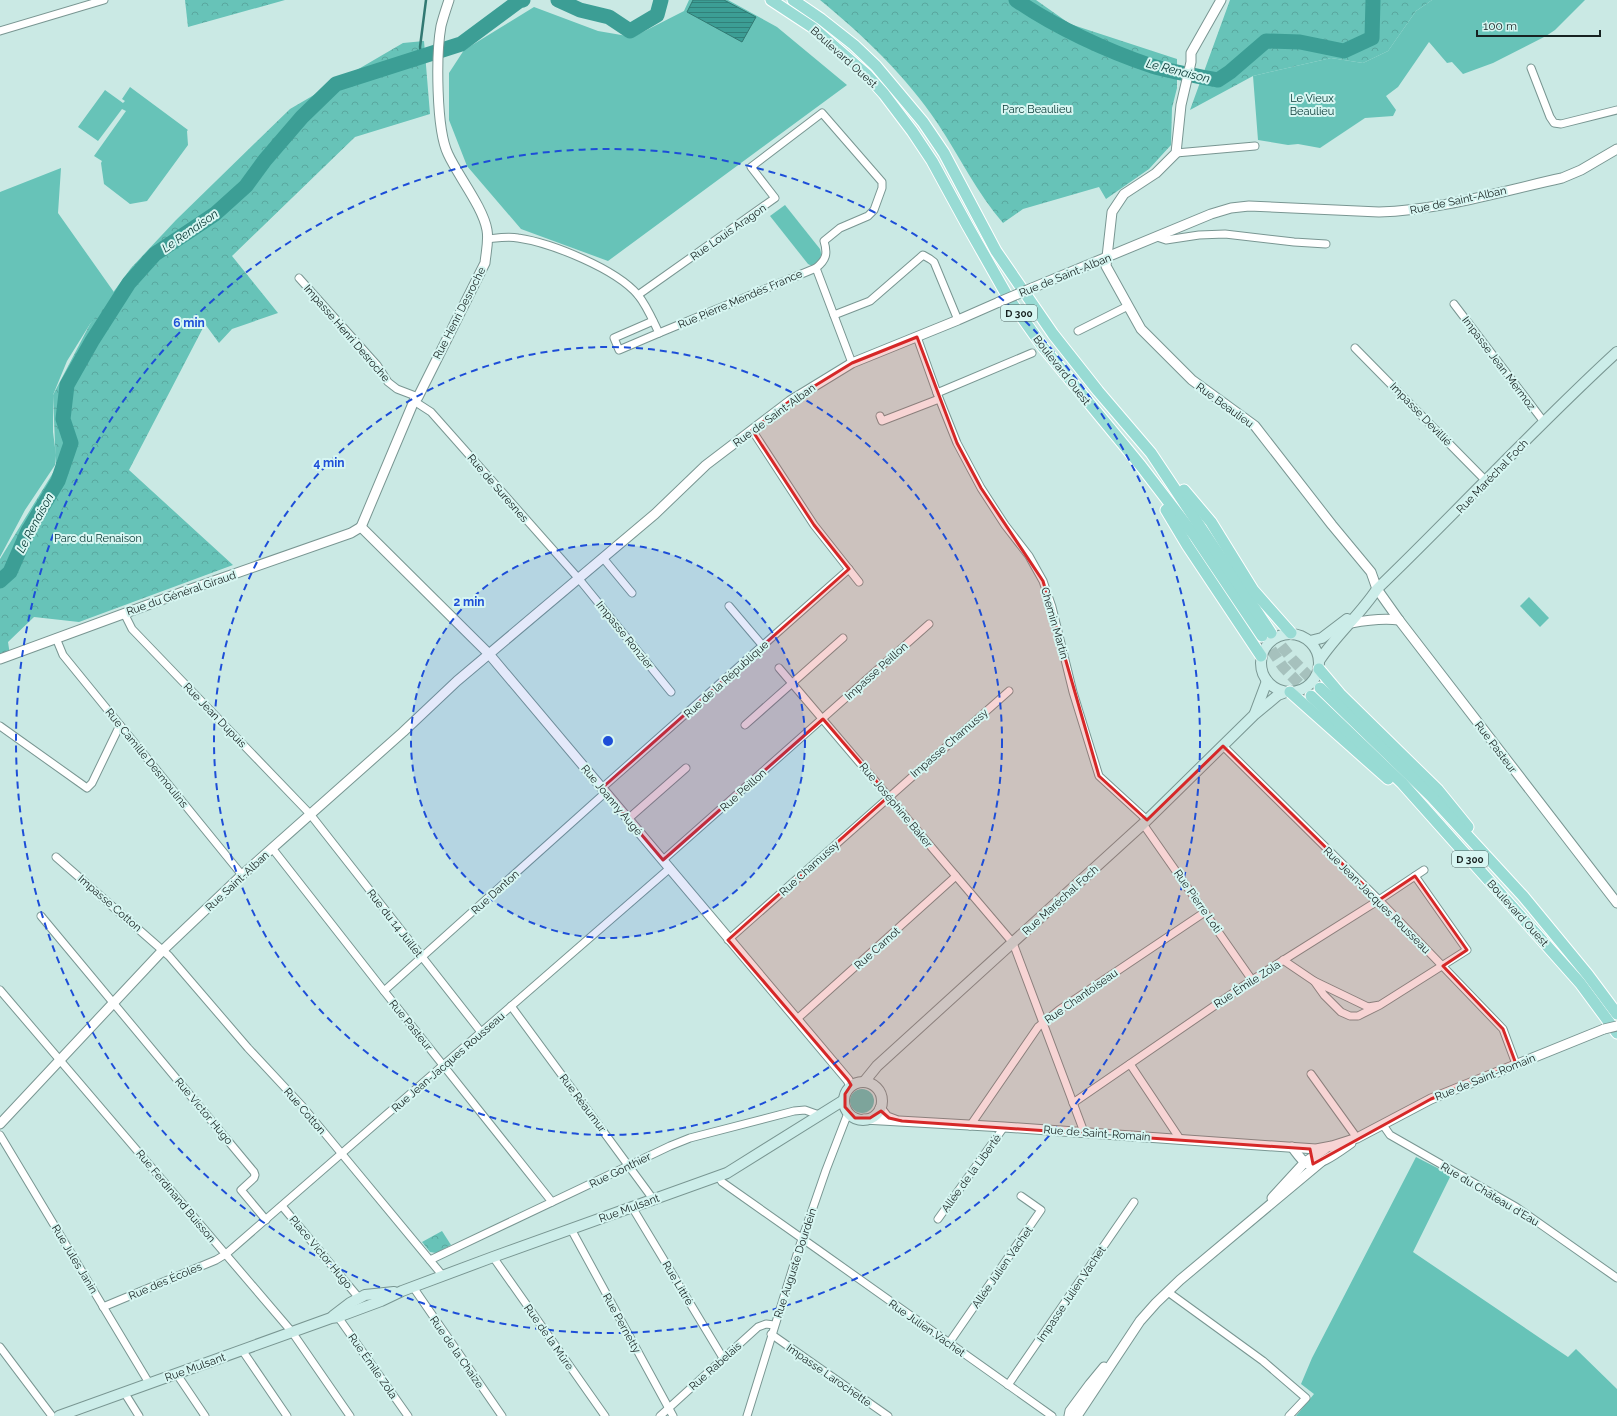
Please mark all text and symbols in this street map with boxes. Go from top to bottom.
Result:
scale bar [1477,12,1600,38]
text: 100 m [1483,19,1517,33]
street label: Boulevard Ouest [808,24,880,91]
water label: Le Renaison [1145,56,1212,86]
park label: Le Vieux Beaulieu [1290,92,1334,118]
park label: Parc Beaulieu [1002,103,1072,116]
street label: Rue de Saint-Alban [1409,184,1508,217]
street label: Rue Louis Aragon [688,201,769,263]
water label: Le Renaison [159,206,221,255]
street label: Rue de Saint-Alban [1017,251,1113,300]
street label: Rue Henri Desroche [431,265,489,361]
street label: Rue Pierre Mendès France [676,267,805,332]
street label: Impasse Henri Desroche [301,282,393,385]
road number: D 300 [1001,305,1037,321]
street label: Impasse Jean Mermoz [1459,314,1538,413]
text: 6 min [173,316,205,330]
street label: Boulevard Ouest [1030,333,1093,408]
street label: Rue Beaulieu [1194,380,1256,431]
street label: Impasse Devillié [1387,380,1454,449]
street label: Rue de Saint-Alban [731,381,818,450]
street label: Rue Maréchal Foch [1454,437,1531,516]
street label: Rue de Suresnes [465,452,531,525]
text: 4 min [313,456,345,470]
water label: Le Renaison [13,491,57,555]
park label: Parc du Renaison [54,532,142,545]
street label: Rue du Général Giraud [125,569,238,618]
street label: Chemin Martin [1038,586,1071,661]
text: 2 min [453,595,485,609]
street label: Impasse Ronzier [593,599,656,672]
street label: Rue de la République [681,638,772,721]
street label: Impasse Peillon [842,640,910,703]
street label: Rue Jean Dupuis [180,680,249,750]
street label: Rue Camille Desmoulins [102,706,191,811]
street label: Impasse Chamussy [908,706,991,781]
street label: Rue Pasteur [1472,719,1519,776]
centre of rings [601,734,615,748]
street label: Rue Joséphine Baker [856,760,935,850]
street label: Rue Joanny Augé [578,762,645,839]
street label: Rue Peillon [718,766,769,814]
street label: Rue Chamussy [777,838,842,899]
street label: Rue Jean-Jacques Rousseau [1321,844,1433,956]
street label: Rue Saint-Alban [203,849,272,914]
road number: D 300 [1452,851,1488,867]
street label: Rue Maréchal Foch [1020,863,1101,938]
street label: Rue Pierre Loti [1171,867,1224,935]
street label: Rue Danton [469,868,522,917]
street label: Impasse Cotton [75,872,144,934]
street label: Boulevard Ouest [1484,877,1551,950]
street label: Rue du 14 Juillet [364,887,425,960]
street label: Rue Carnot [852,924,903,972]
street label: Rue Émile Zola [1211,957,1283,1011]
street label: Rue Chantoiseau [1042,966,1120,1026]
street label: Rue Pasteur [386,997,435,1053]
street label: Rue Jean-Jacques Rousseau [389,1010,507,1115]
street label: Rue de Saint-Romain [1433,1051,1537,1104]
street label: Rue Réaumur [557,1072,609,1135]
street label: Rue Victor Hugo [172,1075,236,1148]
street label: Rue Cotton [281,1086,328,1137]
street label: Rue de Saint-Romain [1043,1123,1151,1144]
street label: Allée de la Liberté [939,1131,1004,1215]
street label: Rue Ferdinand Buisson [133,1147,218,1245]
street label: Rue Gonthier [587,1150,653,1191]
street label: Rue du Château d'Eau [1438,1160,1541,1229]
street label: Rue Mulsant [597,1191,661,1225]
street label: Rue Auguste Dourdein [772,1207,819,1320]
street label: Place Victor Hugo [286,1213,355,1292]
street label: Rue Jules Janin [49,1222,100,1296]
street label: Allée Julien Vachet [969,1224,1036,1311]
street label: Impasse Julien Vachet [1034,1244,1109,1345]
street label: Rue des Écoles [126,1259,204,1303]
street label: Rue Littré [659,1259,696,1308]
street label: Rue Pernetty [600,1291,643,1355]
street label: Rue Julien Vachet [886,1297,968,1360]
street label: Rue de la Mûre [521,1302,576,1373]
street label: Rue de la Chaize [427,1314,487,1391]
street label: Rue Émile Zola [345,1331,401,1401]
street label: Rue Rabelais [686,1339,744,1393]
street label: Impasse Larochette [784,1341,874,1410]
street label: Rue Mulsant [163,1350,227,1384]

